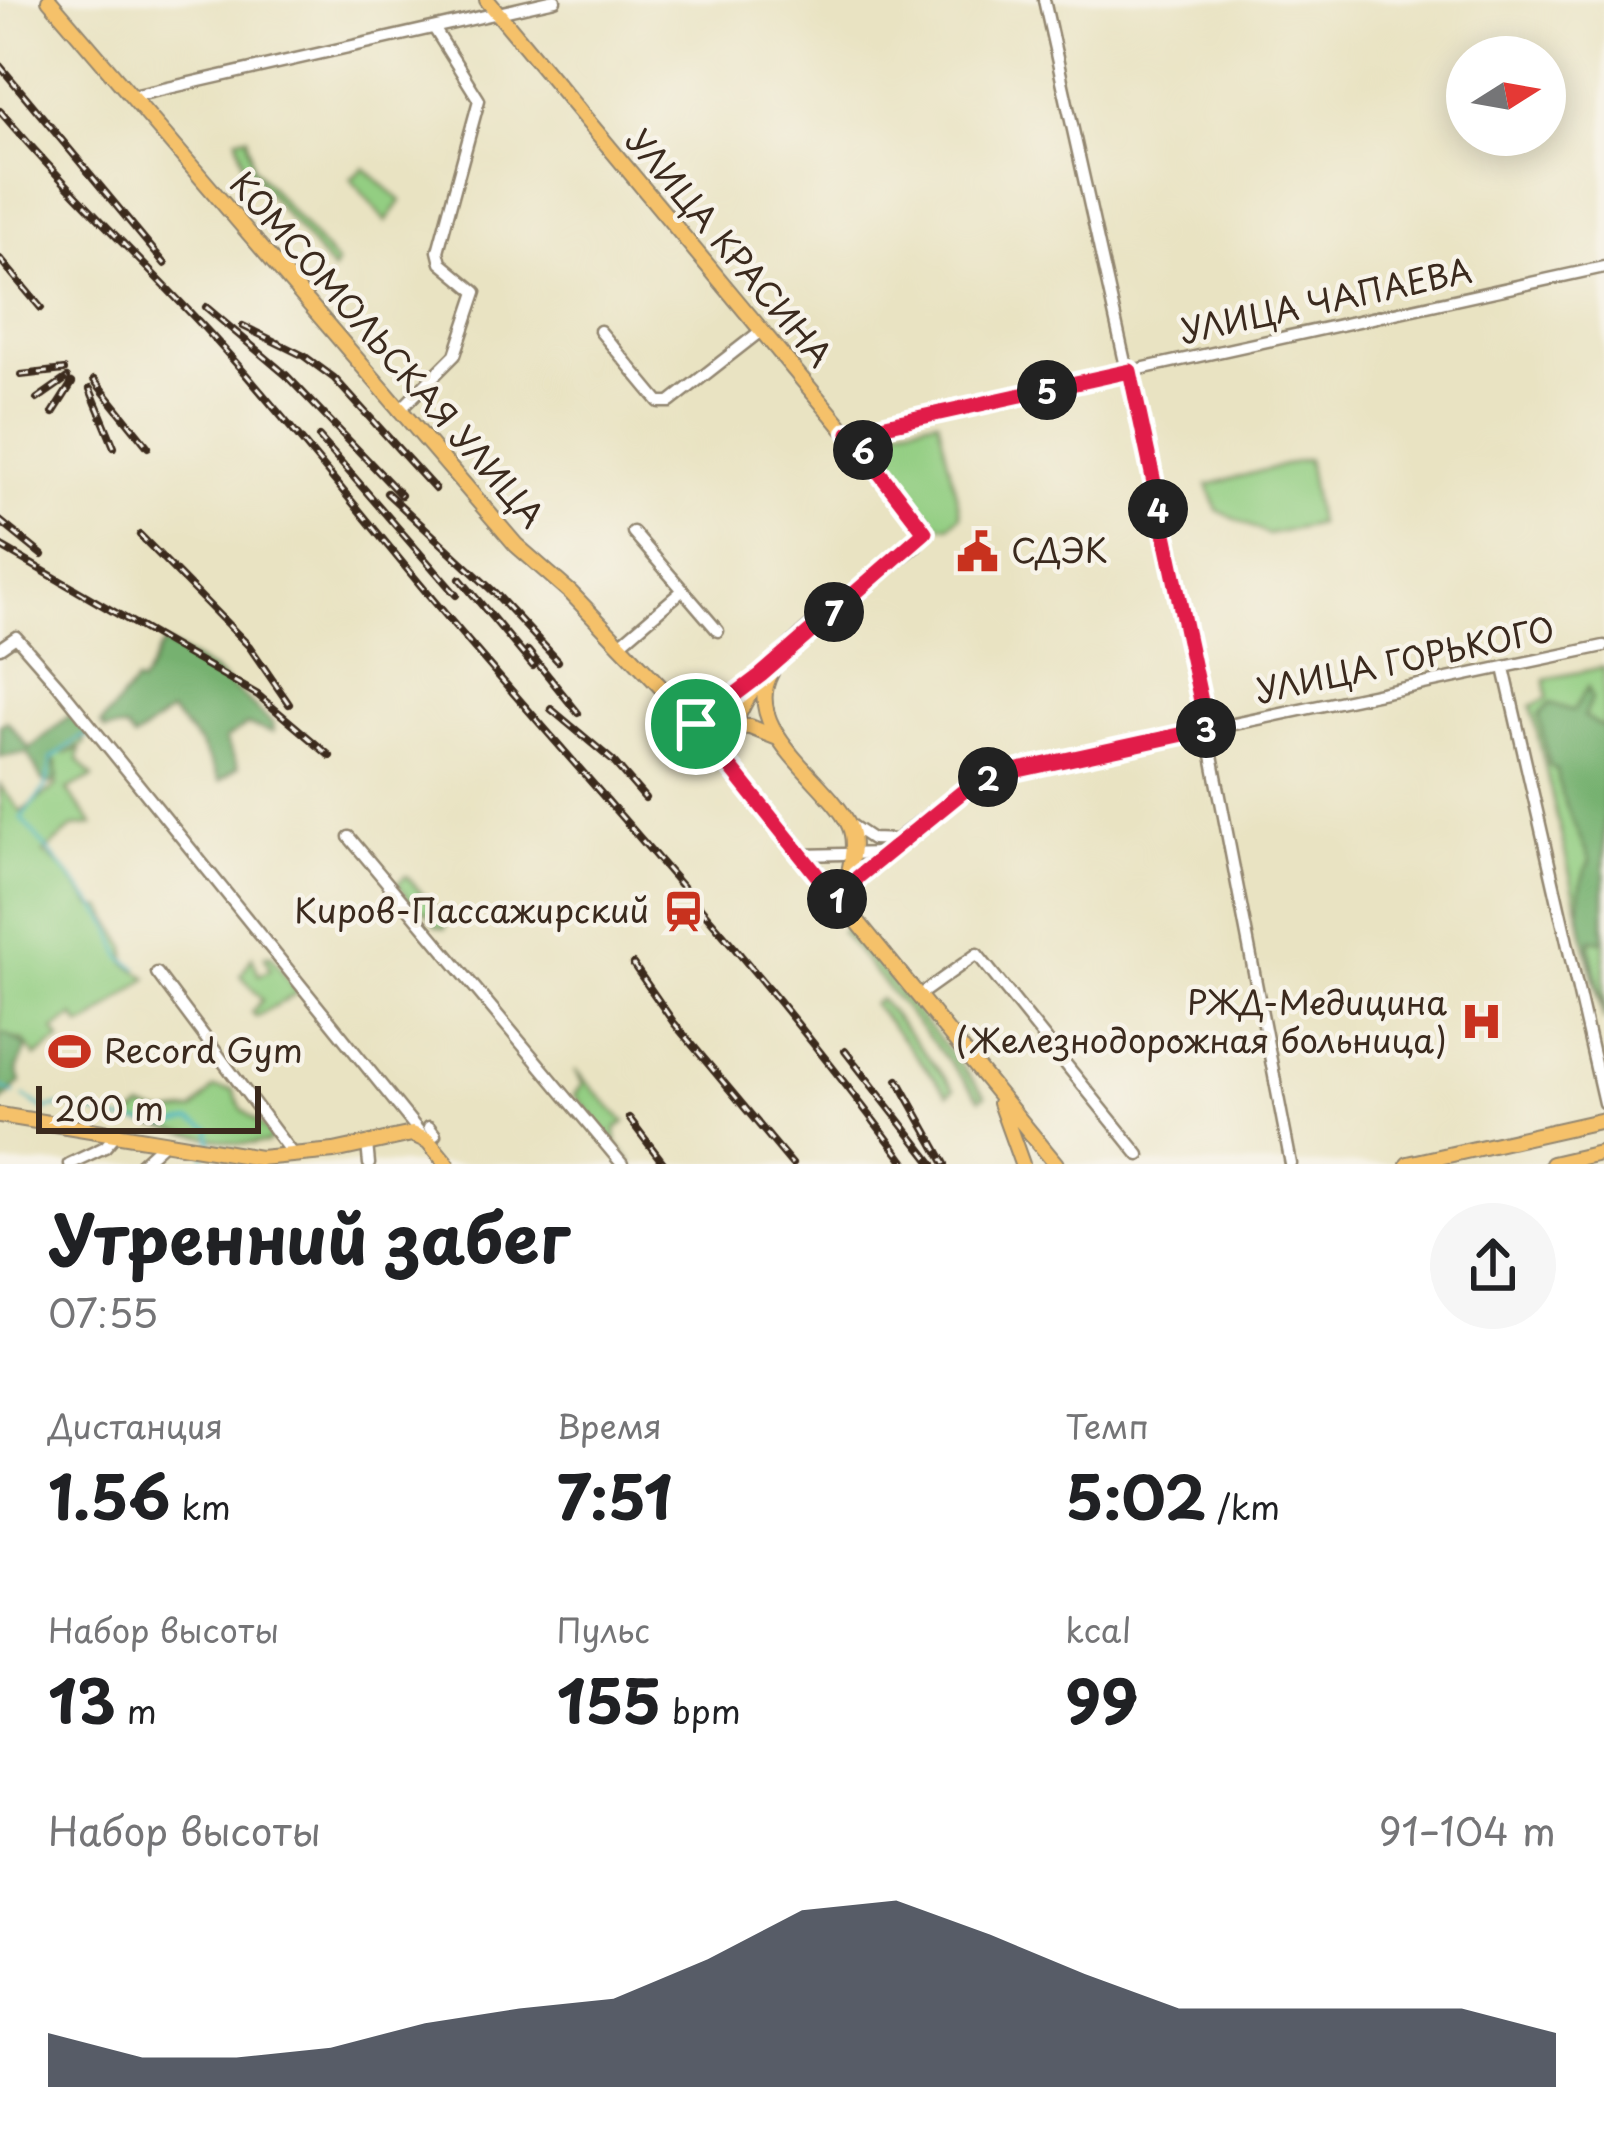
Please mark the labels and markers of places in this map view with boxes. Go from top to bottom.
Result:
pin: 5 [1017,360,1077,420]
pin: 6 [833,420,893,480]
pin: 4 [1128,479,1188,539]
place label: СДЭК [1011,524,1108,574]
public building icon: СДЭК [954,528,1000,574]
pin: 7 [804,582,864,642]
pin [645,673,747,775]
pin: 3 [1176,698,1236,758]
pin: 2 [958,747,1018,807]
pin: 1 [807,869,867,929]
place label: Киров-Пассажирский [294,884,649,934]
station icon: Киров-Пассажирский [660,888,706,934]
place label: РЖД-Медицина (Железнодорожная больница) [956,976,1447,1064]
hospital icon: РЖД-Медицина (Железнодорожная больница) [1458,999,1504,1045]
place label: Record Gym [104,1024,303,1074]
sports icon: Record Gym [47,1028,93,1074]

